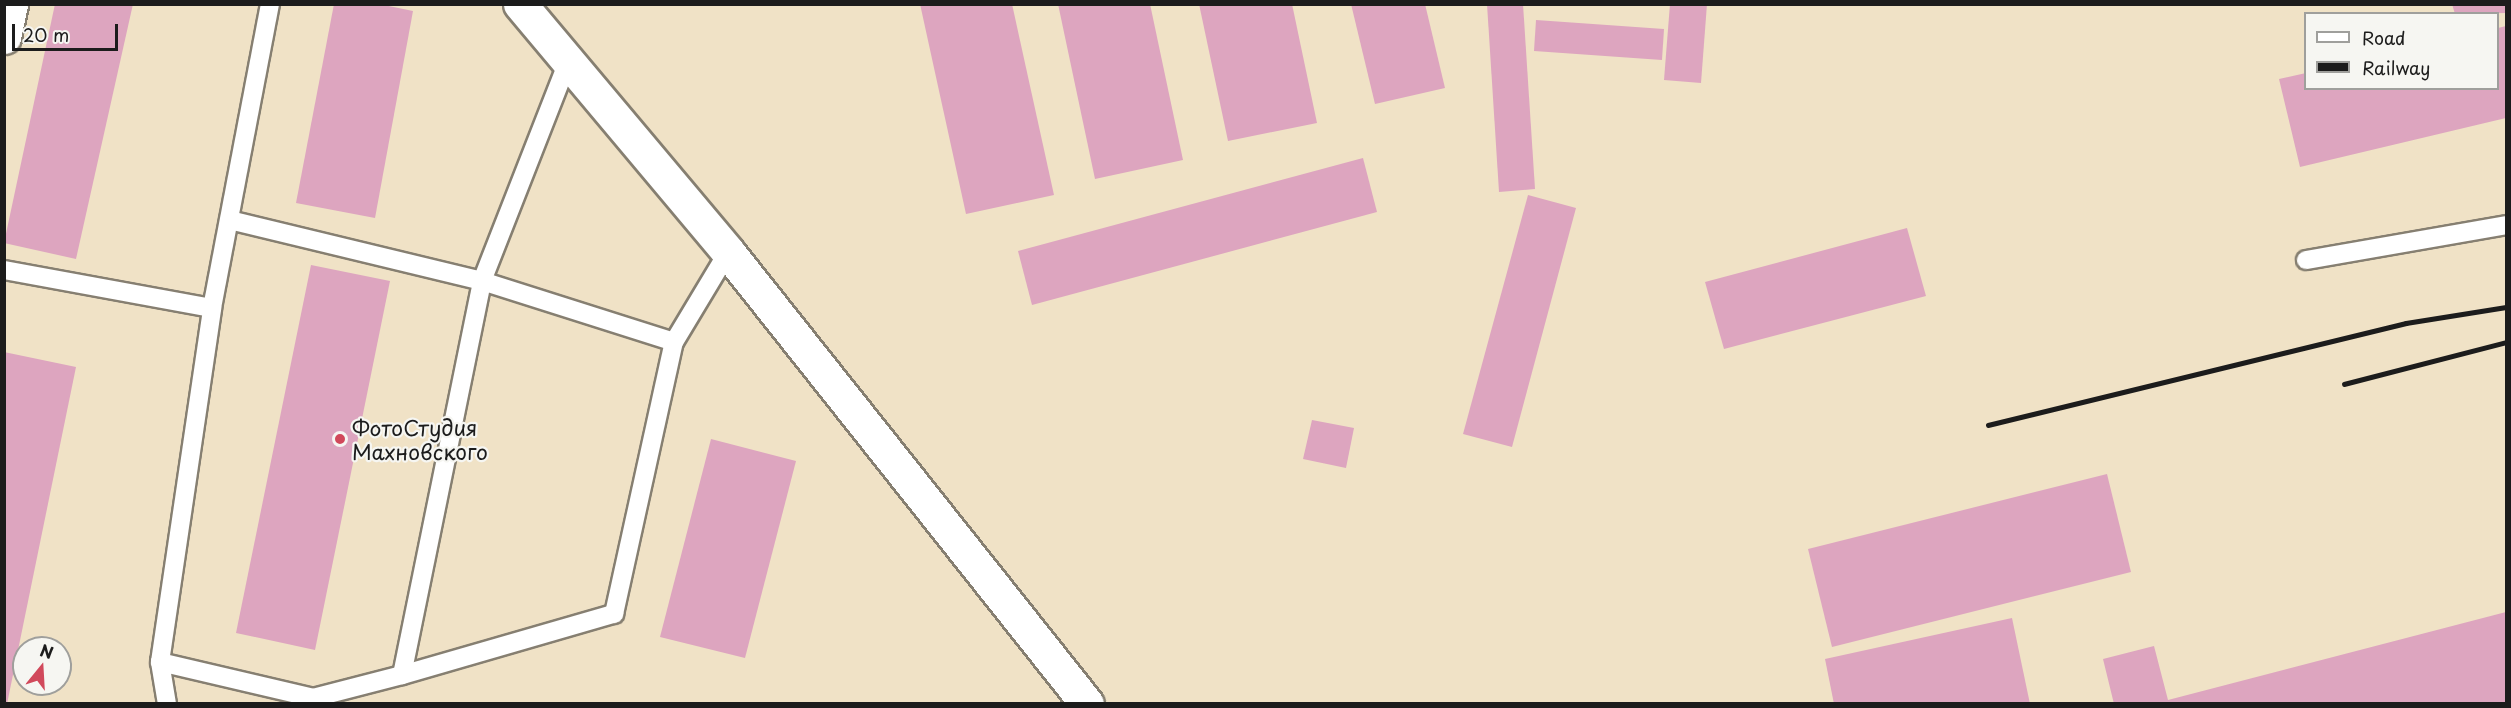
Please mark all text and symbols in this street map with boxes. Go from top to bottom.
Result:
scale bar [15,12,122,50]
legend [2304,12,2499,90]
text: 20 m [23,21,69,48]
text: Road [2362,24,2406,51]
text: Railway [2362,54,2430,81]
place label: ФотоСтудия Махновского [352,414,488,464]
marker: ФотоСтудия Махновского [333,432,347,446]
north arrow [12,636,72,696]
text: N [37,637,57,664]

